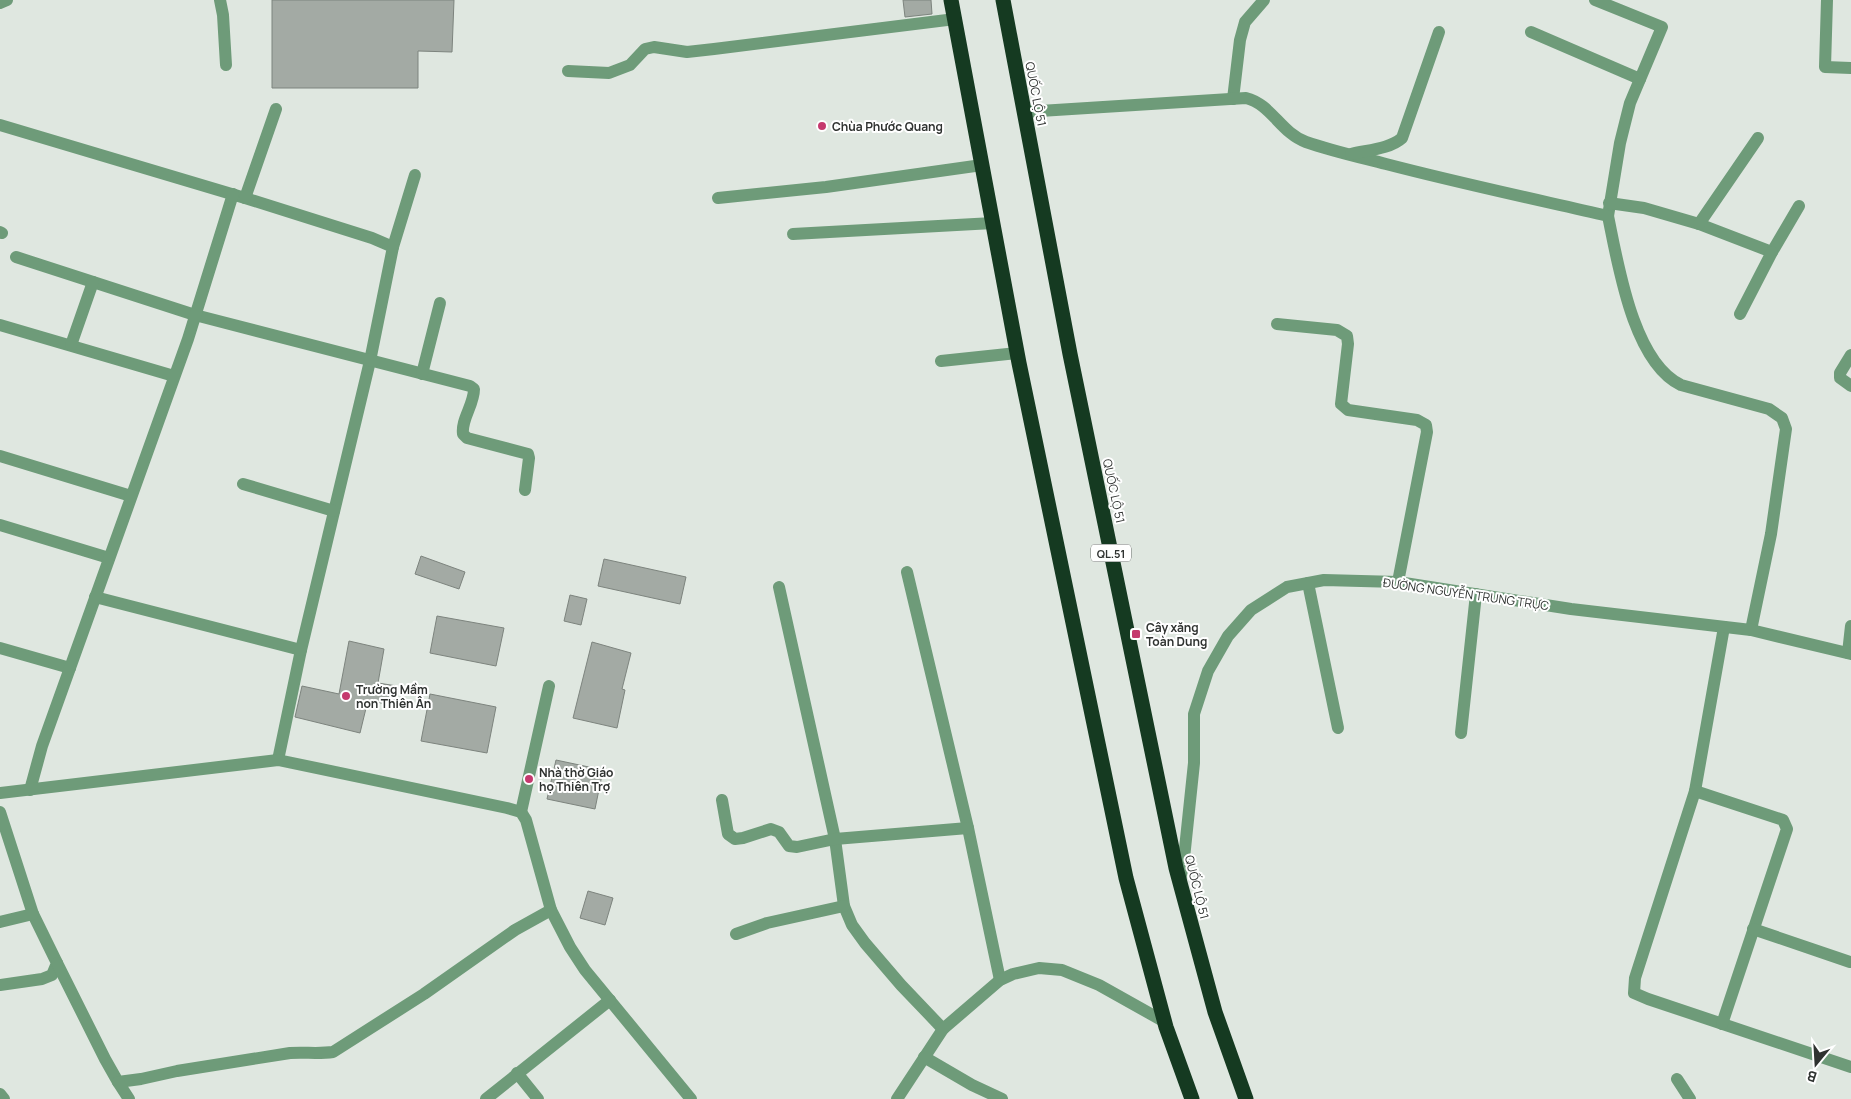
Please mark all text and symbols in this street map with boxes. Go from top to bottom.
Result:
street label: QUỐC LỘ 51 [1021,60,1052,128]
place label: Chùa Phước Quang [832,118,943,135]
marker: Chùa Phước Quang [816,120,828,132]
street label: QUỐC LỘ 51 [1099,457,1130,525]
road number: QL.51 [1091,544,1131,562]
street label: ĐƯỜNG NGUYỄN TRUNG TRỰC [1382,573,1551,614]
place label: Cây xăng Toàn Dung [1146,619,1207,650]
marker: Cây xăng Toàn Dung [1130,628,1142,640]
place label: Trường Mầm non Thiên Ân [356,681,431,712]
marker: Trường Mầm non Thiên Ân [340,690,352,702]
place label: Nhà thờ Giáo họ Thiên Trợ [539,764,614,795]
marker: Nhà thờ Giáo họ Thiên Trợ [523,773,535,785]
street label: QUỐC LỘ 51 [1181,853,1214,921]
north arrow [1791,1039,1841,1089]
text: B [1805,1066,1819,1087]

